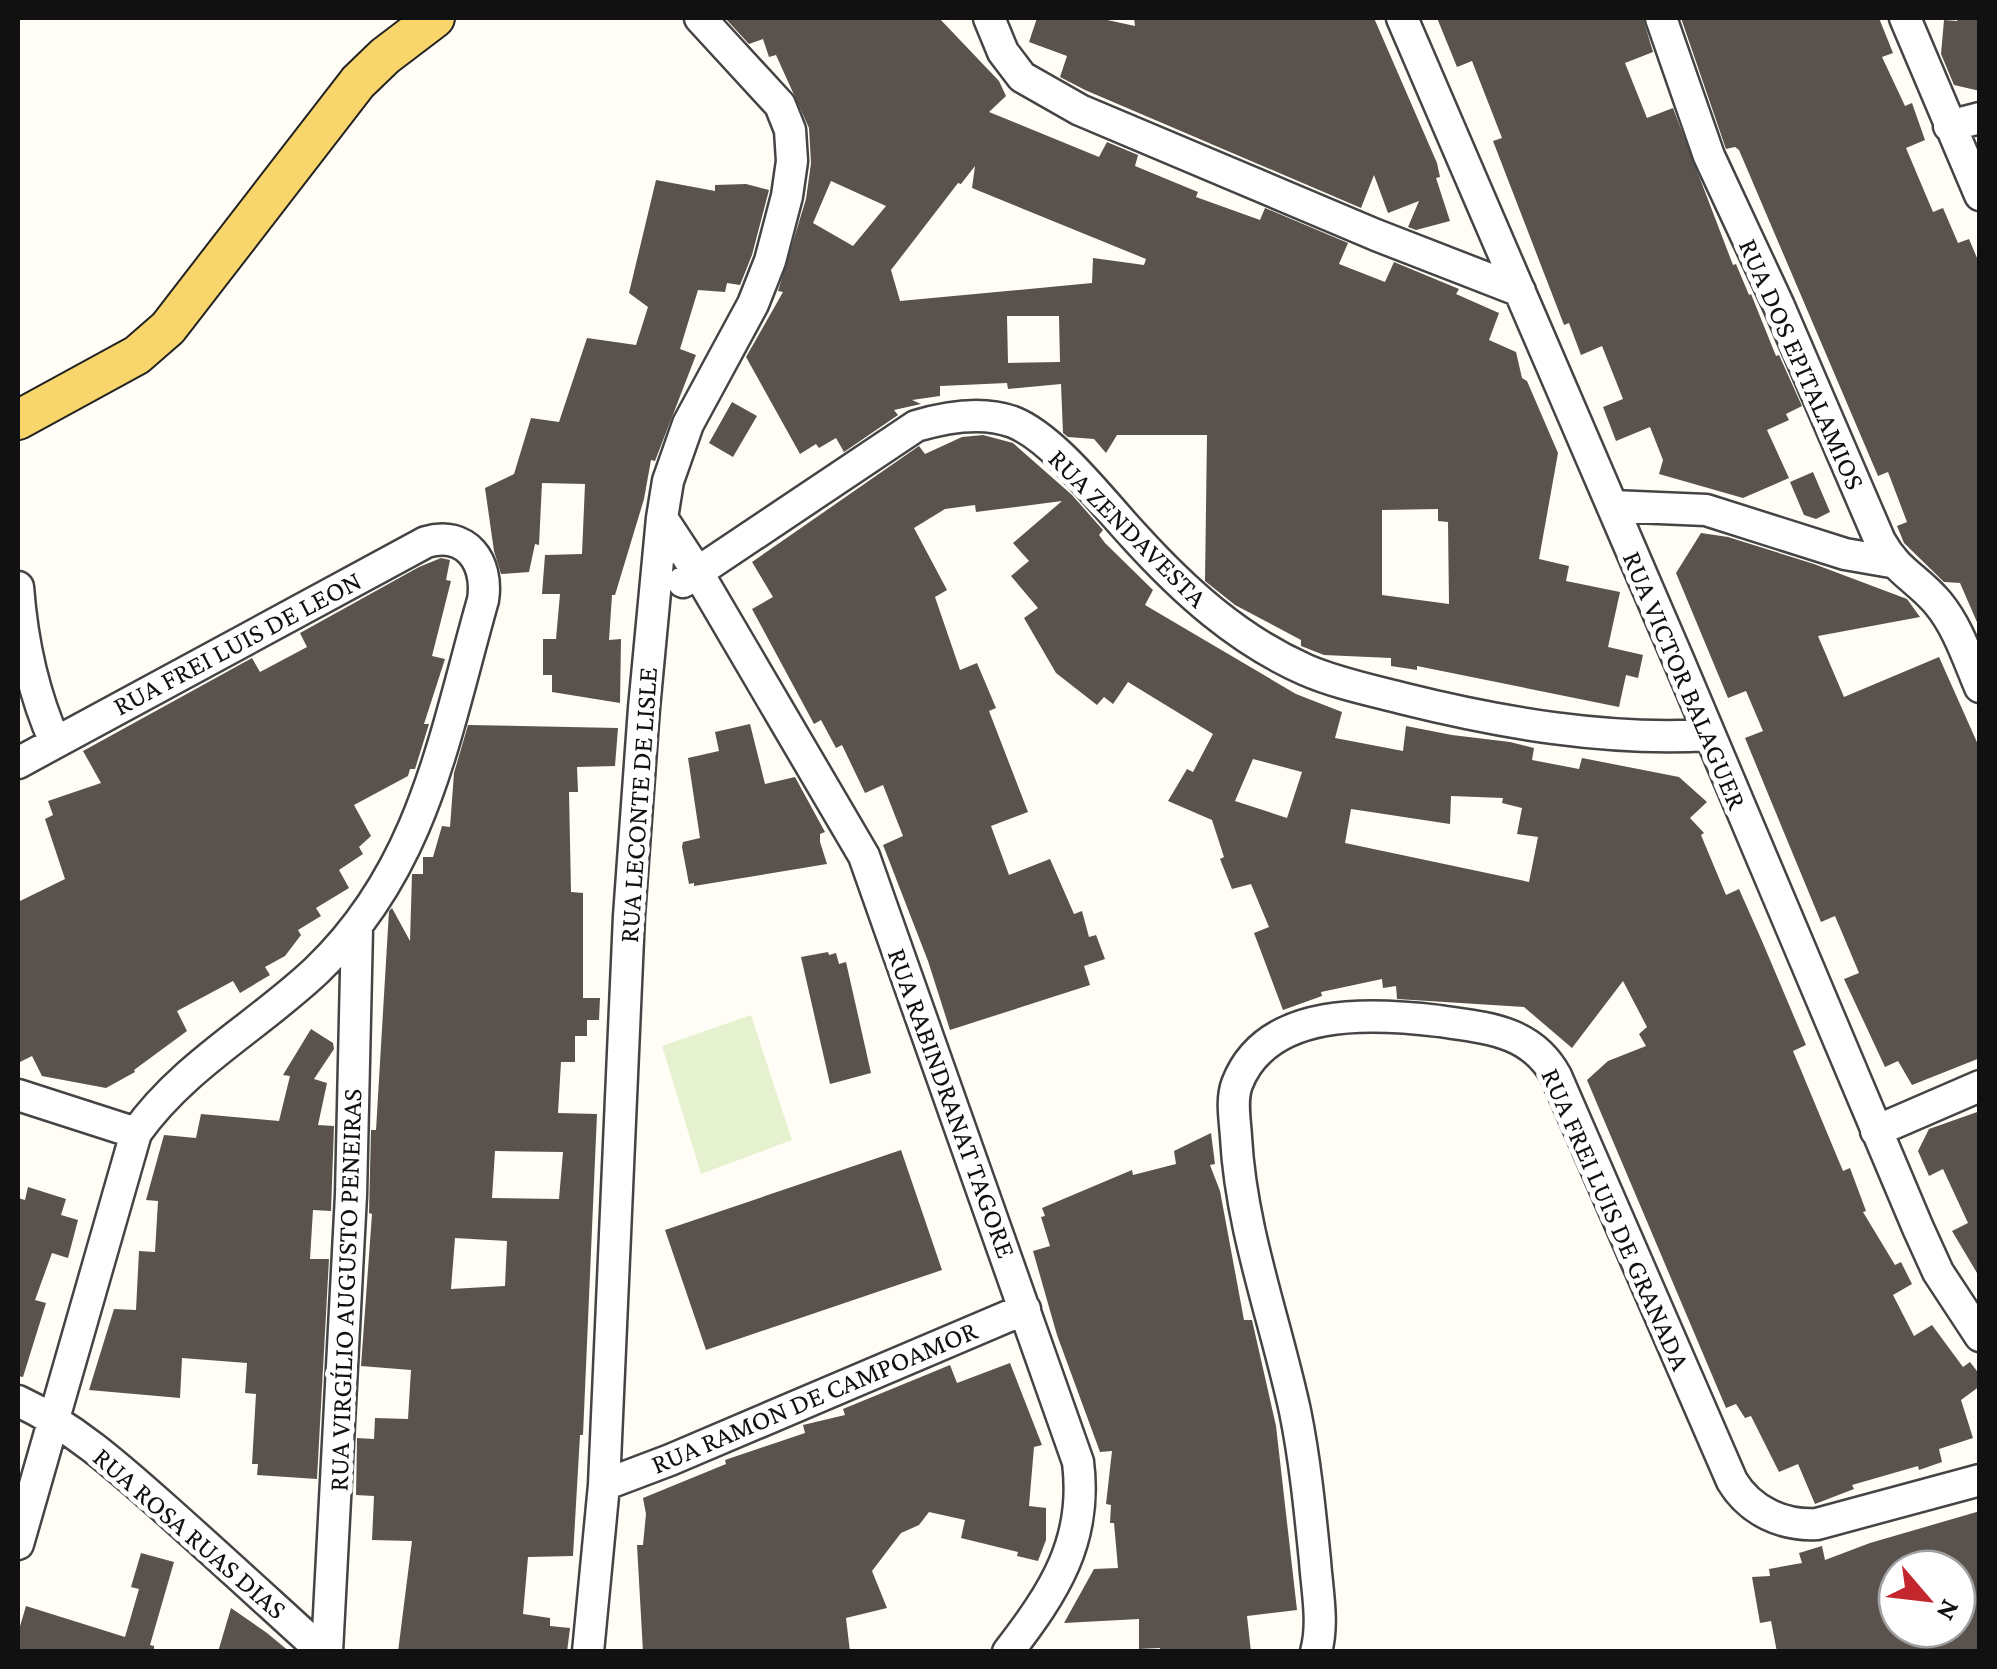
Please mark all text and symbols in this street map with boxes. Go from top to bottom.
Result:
street label: RUA DOS EPITALAMIOS [1733,234,1871,494]
street label: RUA ZENDAVESTA [1043,443,1213,613]
street label: RUA VICTOR BALAGUER [1617,547,1754,814]
street label: RUA FREI LUIS DE LEON [108,564,366,722]
street label: RUA LECONTE DE LISLE [613,666,663,944]
street label: RUA RABINDRANAT TAGORE [881,944,1023,1262]
street label: RUA FREI LUIS DE GRANADA [1535,1063,1697,1375]
street label: RUA VIRGÍLIO AUGUSTO PENEIRAS [322,1088,368,1492]
street label: RUA RAMON DE CAMPOAMOR [646,1314,982,1480]
street label: RUA ROSA RUAS DIAS [87,1441,293,1625]
north arrow [1877,1549,1977,1649]
text: N [1930,1595,1967,1626]

